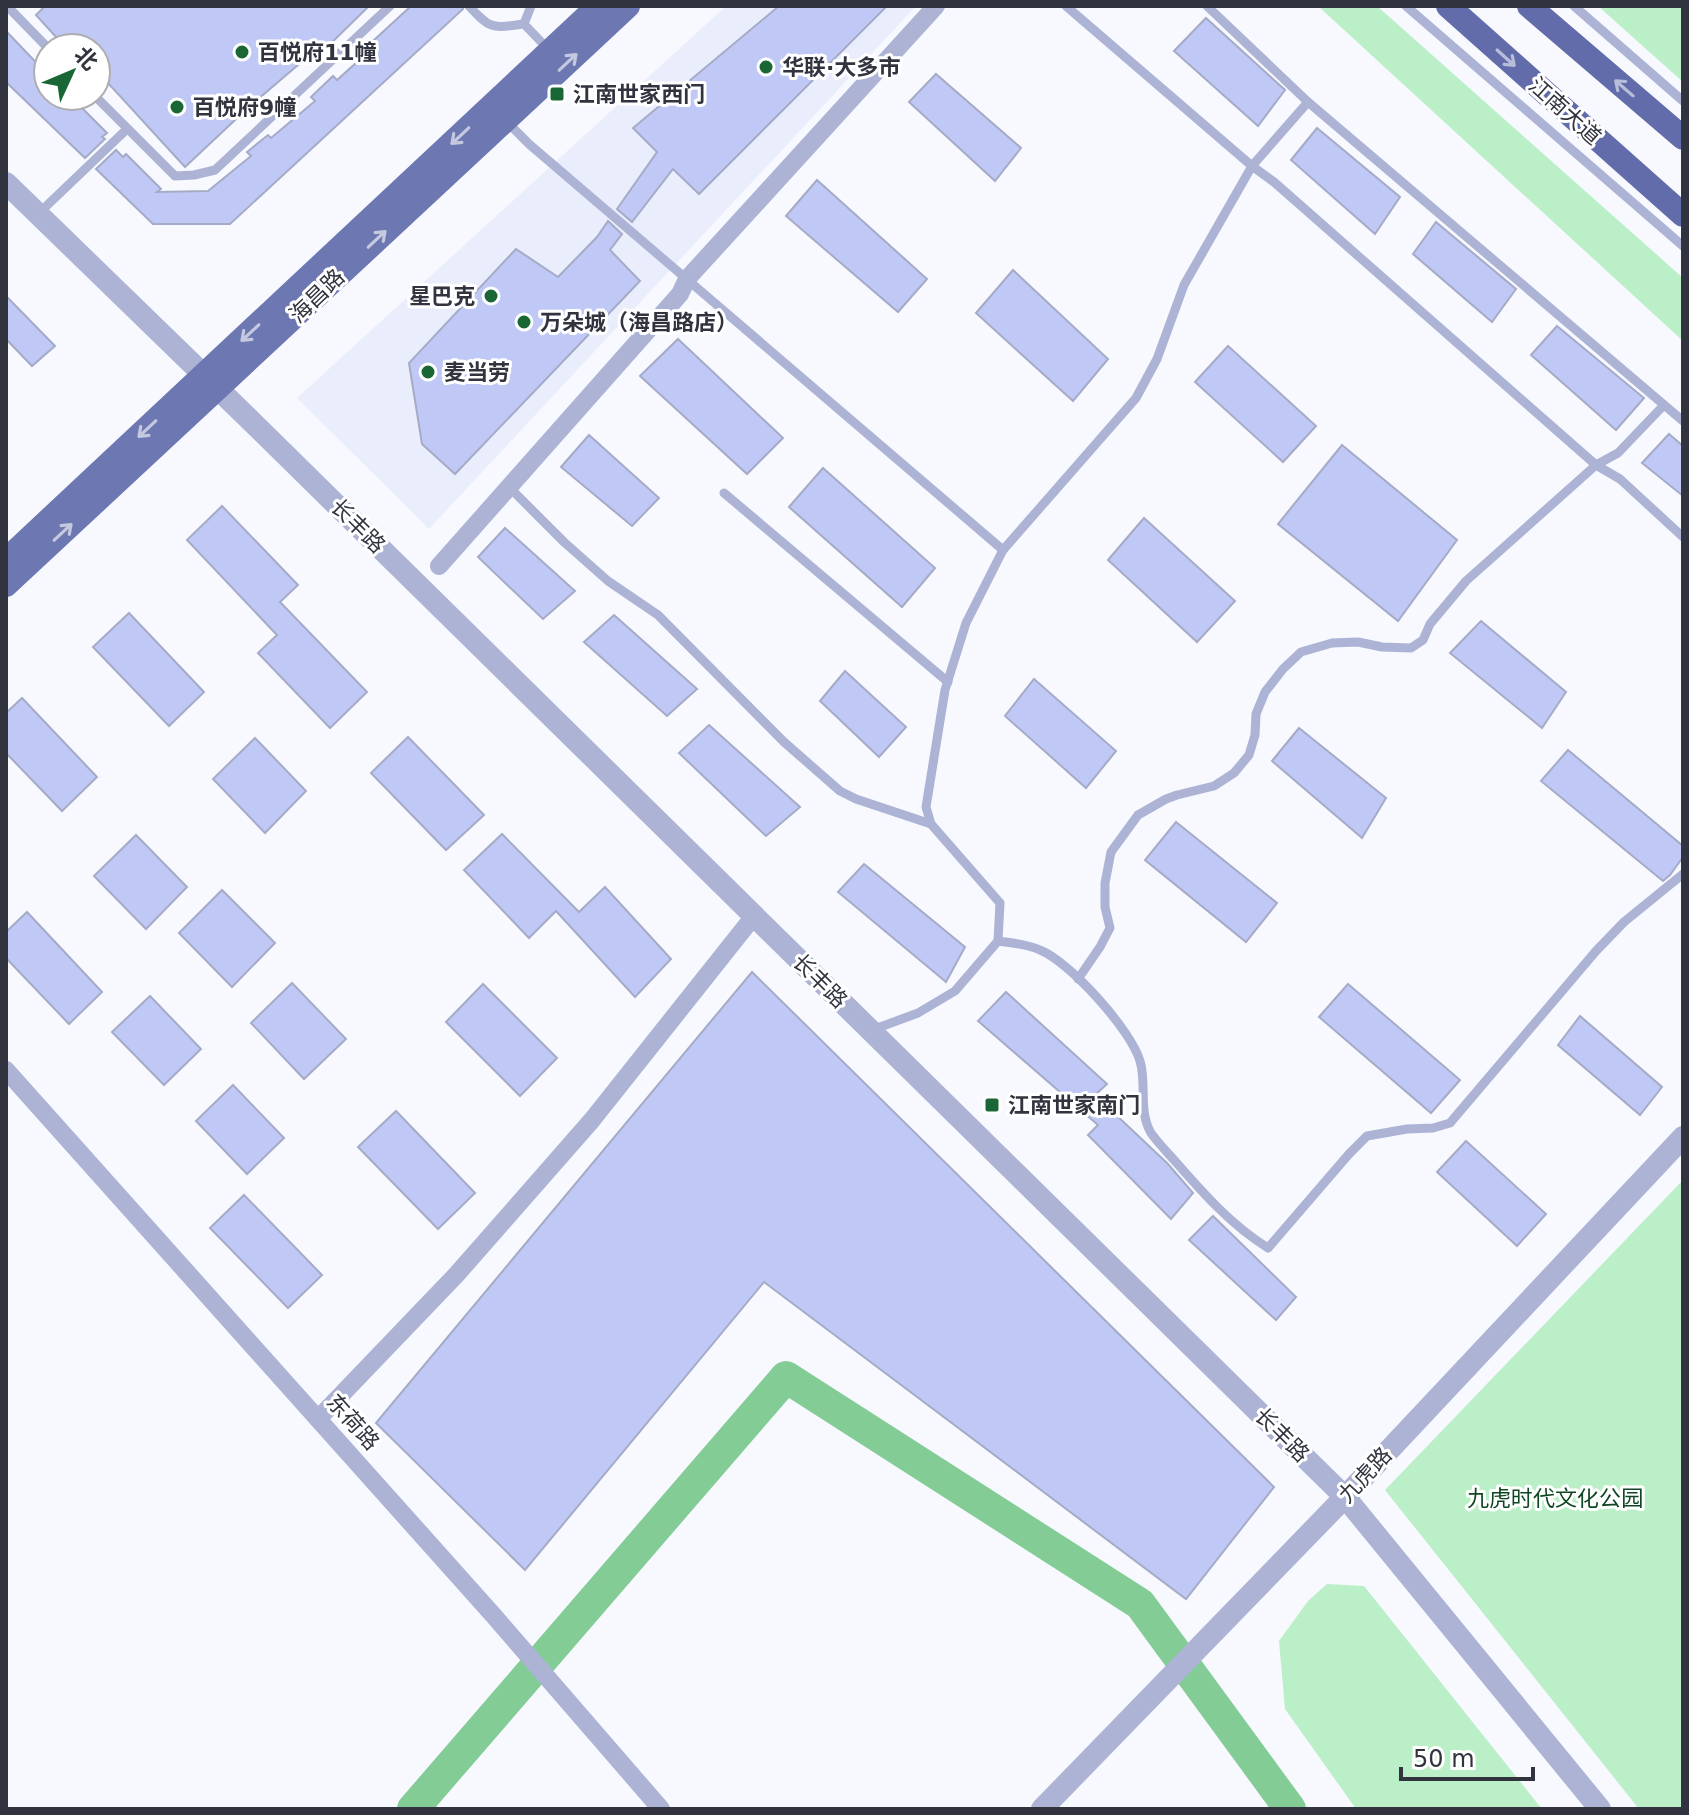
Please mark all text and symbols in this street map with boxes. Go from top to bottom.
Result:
north arrow [32,32,112,112]
place label: 百悦府11幢 [258,40,377,65]
text: 北 [69,42,103,75]
marker: 百悦府11幢 [233,43,251,61]
one-way arrow [1495,48,1516,67]
one-way arrow [557,54,577,72]
place label: 华联·大多市 [782,55,900,80]
marker: 华联·大多市 [757,58,775,76]
street label: 江南大道 [1524,72,1606,150]
one-way arrow [1614,79,1634,97]
place label: 江南世家西门 [573,82,705,107]
marker: 江南世家西门 [548,85,566,103]
place label: 百悦府9幢 [193,95,296,120]
marker: 百悦府9幢 [168,98,186,116]
one-way arrow [450,127,470,145]
one-way arrow [367,230,387,249]
street label: 海昌路 [285,264,349,328]
place label: 星巴克 [409,284,475,309]
marker: 星巴克 [482,287,500,305]
place label: 万朵城（海昌路店） [540,310,738,335]
marker: 万朵城（海昌路店） [515,313,533,331]
one-way arrow [240,324,260,343]
place label: 麦当劳 [444,360,510,385]
marker: 麦当劳 [419,363,437,381]
one-way arrow [138,419,157,438]
street label: 长丰路 [326,494,390,558]
one-way arrow [53,524,73,542]
street label: 长丰路 [788,949,852,1013]
place label: 江南世家南门 [1008,1093,1140,1118]
marker: 江南世家南门 [983,1096,1001,1114]
street label: 东荷路 [322,1389,384,1455]
street label: 长丰路 [1250,1403,1314,1467]
street label: 九虎路 [1333,1442,1397,1508]
park label: 九虎时代文化公园 [1467,1486,1643,1511]
scale bar [1401,1731,1533,1781]
text: 50 m [1413,1745,1475,1773]

